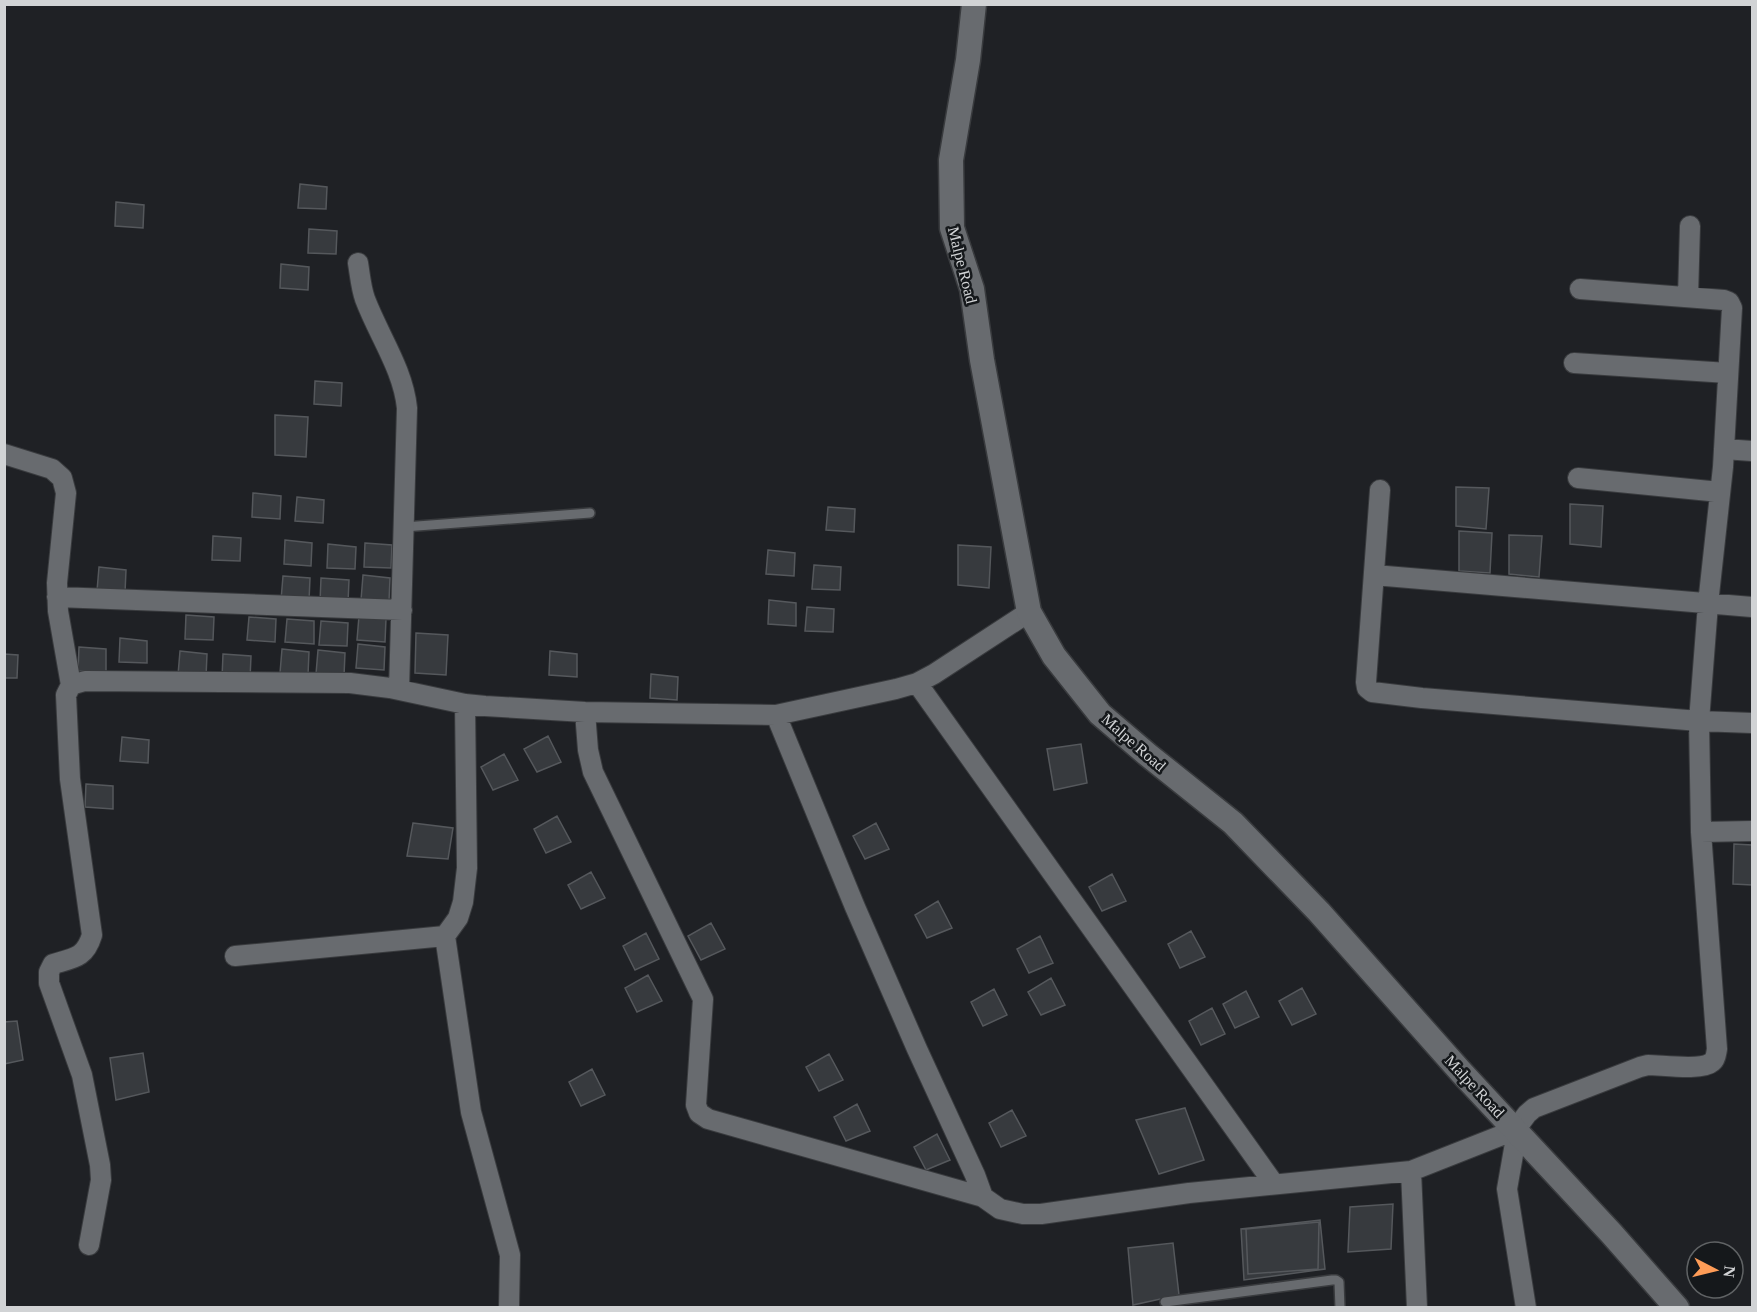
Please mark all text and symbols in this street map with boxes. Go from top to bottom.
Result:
street label: Malpe Road [944,225,980,306]
street label: Malpe Road [1098,710,1169,775]
street label: Malpe Road [1441,1052,1508,1122]
north arrow [1685,1240,1745,1300]
text: N [1720,1265,1739,1279]

